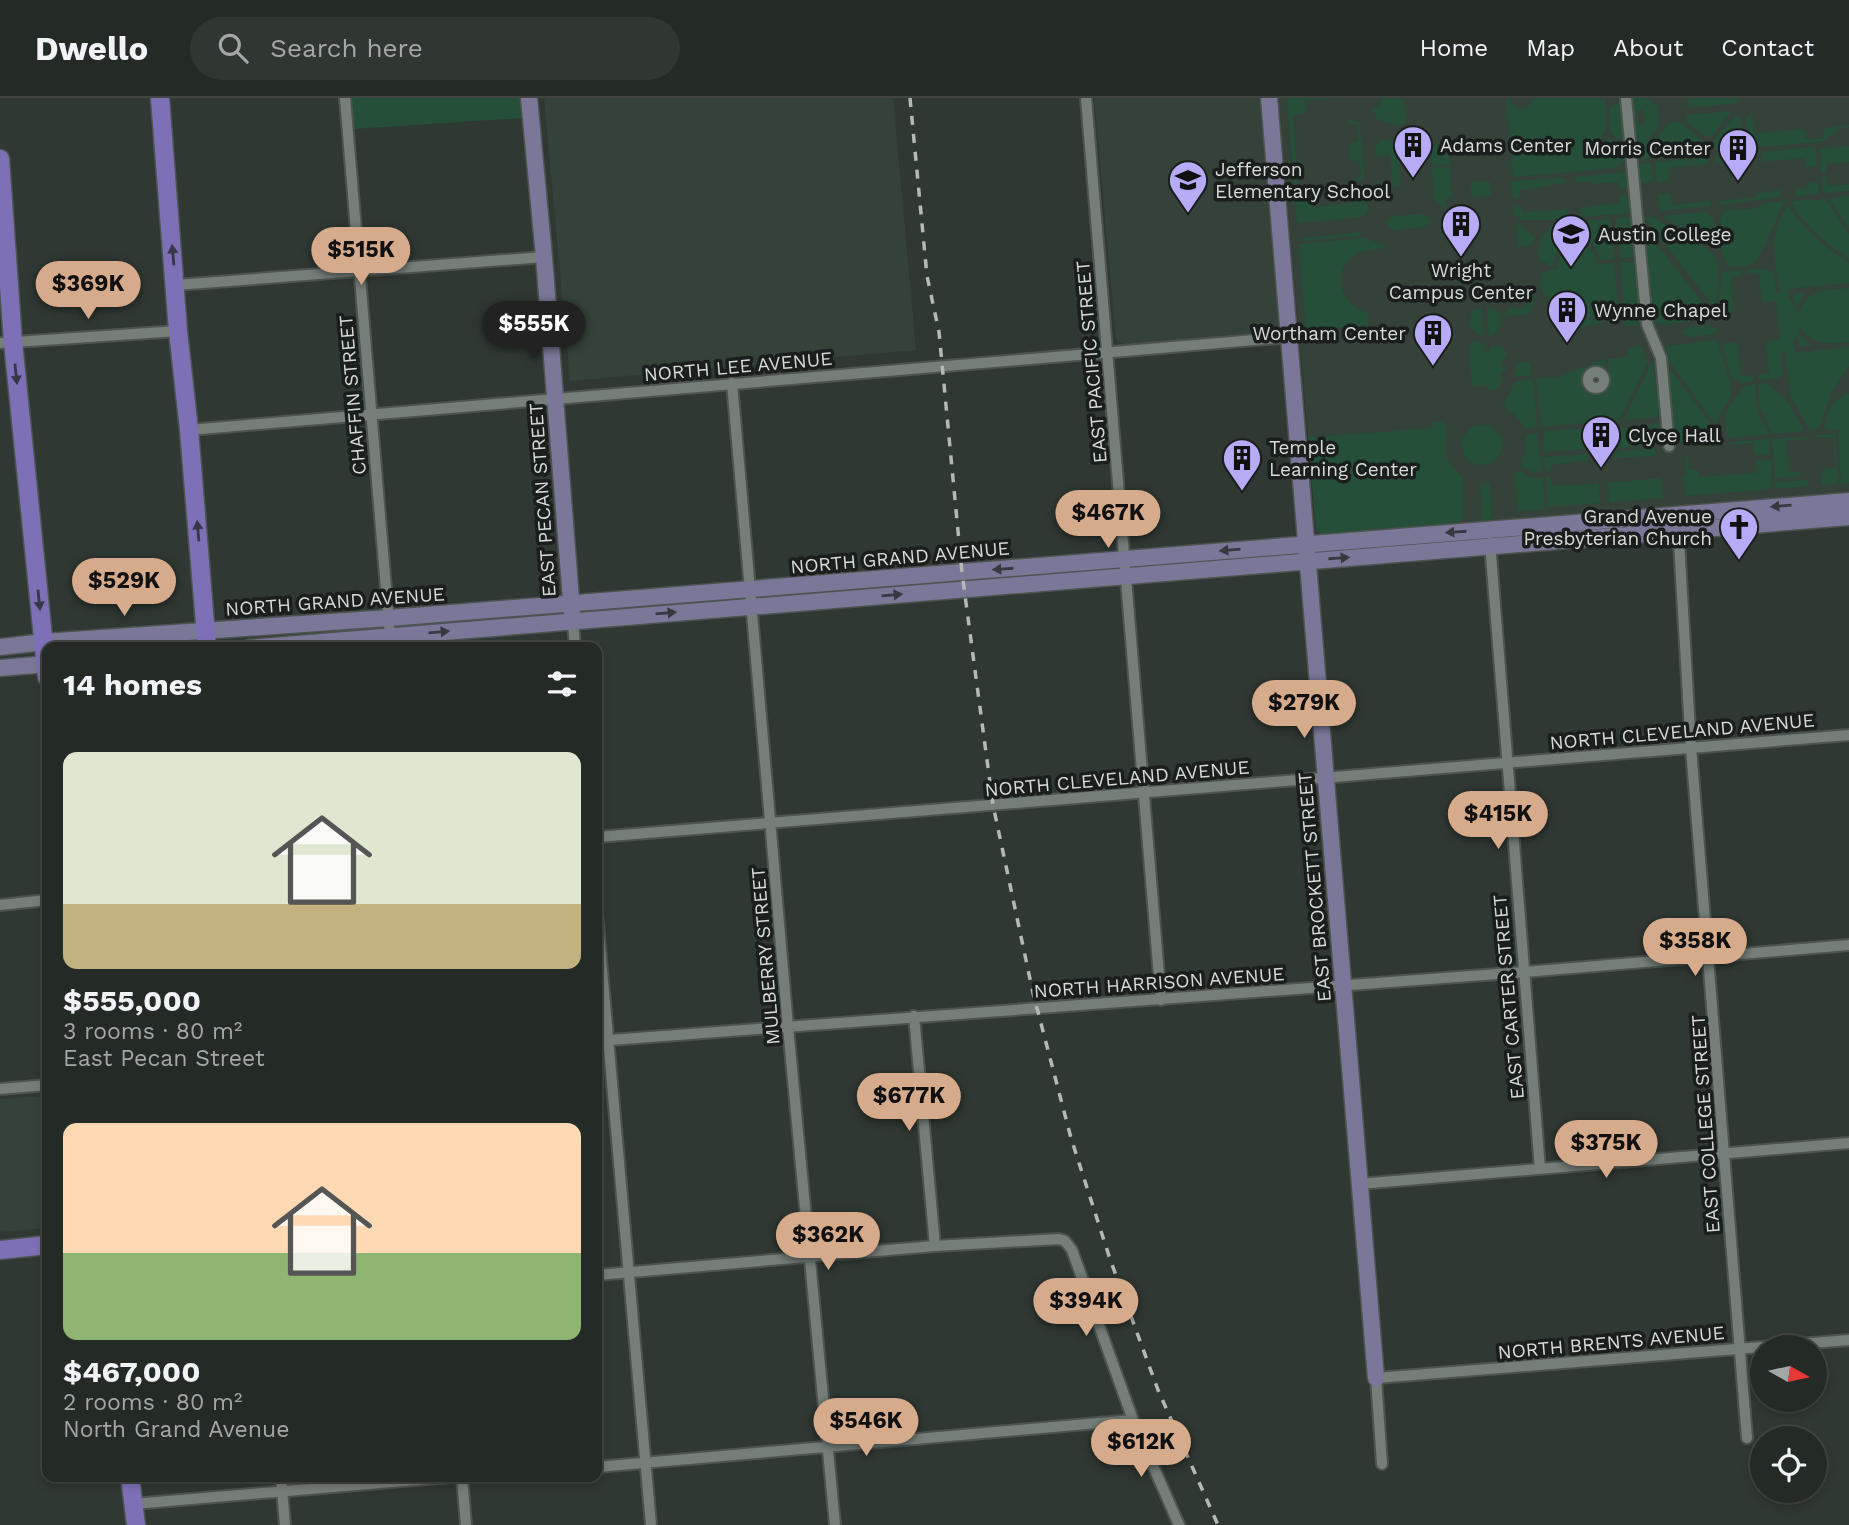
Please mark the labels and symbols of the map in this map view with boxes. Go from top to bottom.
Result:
building icon: Adams Center [1392,124,1434,179]
building icon: Morris Center [1717,127,1759,182]
place label: Adams Center [1440,134,1572,157]
place label: Morris Center [1584,137,1711,160]
place label: Jefferson Elementary School [1215,158,1390,203]
school or university icon: Jefferson Elementary School [1167,159,1209,214]
building icon: Wright Campus Center [1440,203,1482,258]
school or university icon: Austin College [1550,213,1592,268]
place label: Austin College [1598,223,1731,246]
pin: $515K [312,228,410,287]
one-way arrow [167,244,178,266]
place label: Wright Campus Center [1389,259,1533,304]
street label: EAST PACIFIC STREET [1071,260,1112,464]
pin: $369K [39,262,137,321]
building icon: Wynne Chapel [1546,289,1588,344]
place label: Wynne Chapel [1594,299,1727,322]
pin: $555K [485,302,583,361]
building icon: Wortham Center [1412,312,1454,367]
street label: CHAFFIN STREET [334,314,371,476]
place label: Wortham Center [1252,322,1406,345]
street label: NORTH LEE AVENUE [643,347,833,386]
one-way arrow [11,363,22,385]
street label: EAST PECAN STREET [524,402,561,598]
building icon: Clyce Hall [1580,414,1622,469]
place label: Clyce Hall [1628,424,1721,447]
place label: Temple Learning Center [1269,436,1417,481]
building icon: Temple Learning Center [1221,437,1263,492]
pin: $467K [1059,490,1157,550]
one-way arrow [1770,501,1792,512]
place label: Grand Avenue Presbyterian Church [1523,505,1712,550]
church icon: Grand Avenue Presbyterian Church [1718,506,1760,561]
one-way arrow [192,519,203,541]
one-way arrow [1445,527,1467,538]
street label: NORTH GRAND AVENUE [789,536,1011,579]
one-way arrow [1219,545,1241,556]
one-way arrow [1328,552,1350,563]
pin: $529K [75,559,173,618]
one-way arrow [992,564,1014,575]
street label: NORTH GRAND AVENUE [225,582,446,621]
one-way arrow [34,589,45,611]
one-way arrow [882,589,904,600]
one-way arrow [655,607,677,618]
one-way arrow [428,626,450,637]
pin: $279K [1255,680,1353,740]
street label: NORTH CLEVELAND AVENUE [1549,708,1815,755]
street label: NORTH CLEVELAND AVENUE [984,755,1250,802]
street label: EAST BROCKETT STREET [1293,771,1336,1003]
pin: $415K [1449,792,1547,851]
street label: MULBERRY STREET [746,866,785,1046]
street label: EAST CARTER STREET [1488,894,1529,1100]
pin: $358K [1646,918,1744,978]
street label: NORTH HARRISON AVENUE [1033,962,1285,1003]
street label: EAST COLLEGE STREET [1686,1014,1725,1234]
pin: $677K [860,1074,958,1133]
pin: $375K [1557,1121,1655,1180]
pin: $362K [779,1212,877,1272]
pin: $394K [1037,1278,1135,1338]
street label: NORTH BRENTS AVENUE [1497,1321,1725,1364]
north arrow [1750,1335,1827,1412]
pin: $546K [817,1398,915,1458]
pin: $612K [1092,1420,1190,1479]

